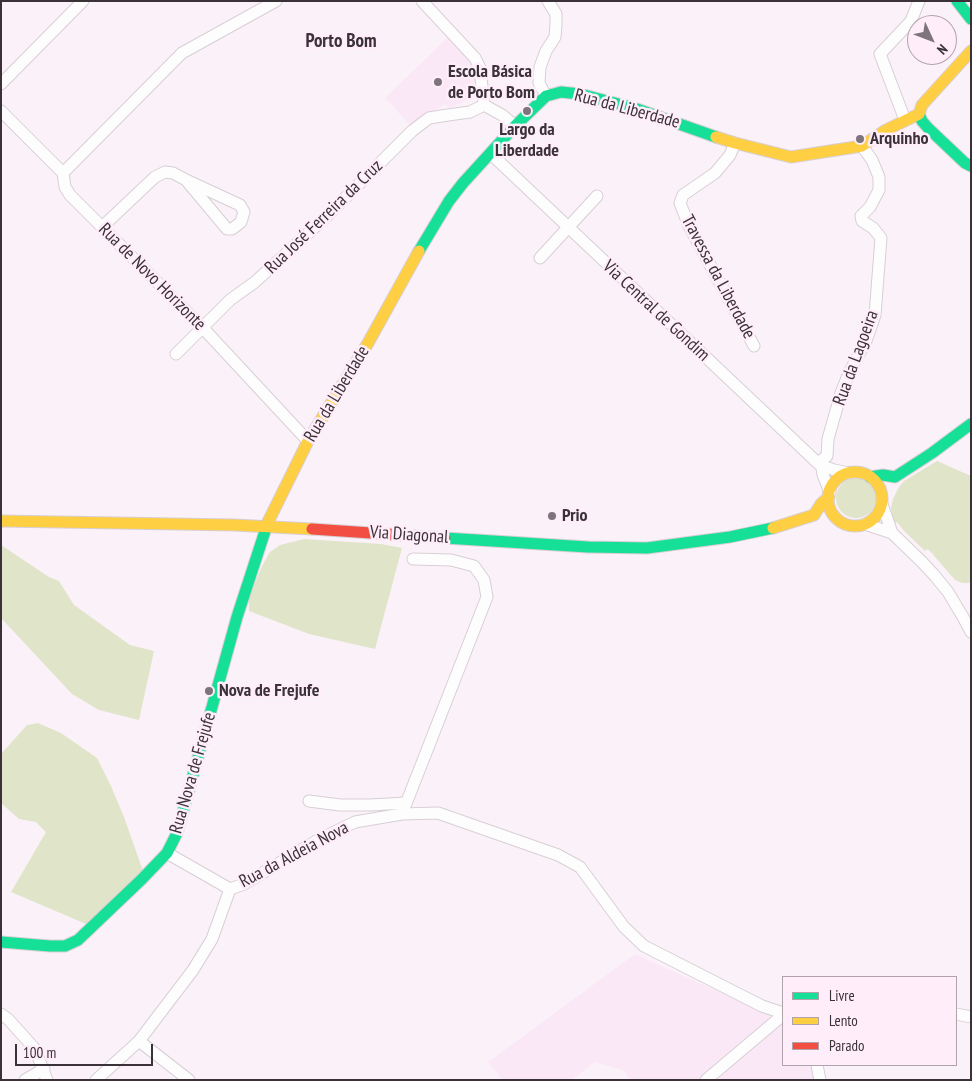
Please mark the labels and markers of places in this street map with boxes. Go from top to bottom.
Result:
place label: Escola Básica de Porto Bom [448,61,535,104]
marker: Escola Básica de Porto Bom [432,76,444,88]
marker: Largo da Liberdade [521,105,533,117]
place label: Largo da Liberdade [495,119,559,162]
place label: Arquinho [870,128,929,150]
marker: Arquinho [854,133,866,145]
place label: Prio [562,505,588,527]
marker: Prio [546,510,558,522]
place label: Nova de Frejufe [219,680,319,702]
marker: Nova de Frejufe [203,685,215,697]

